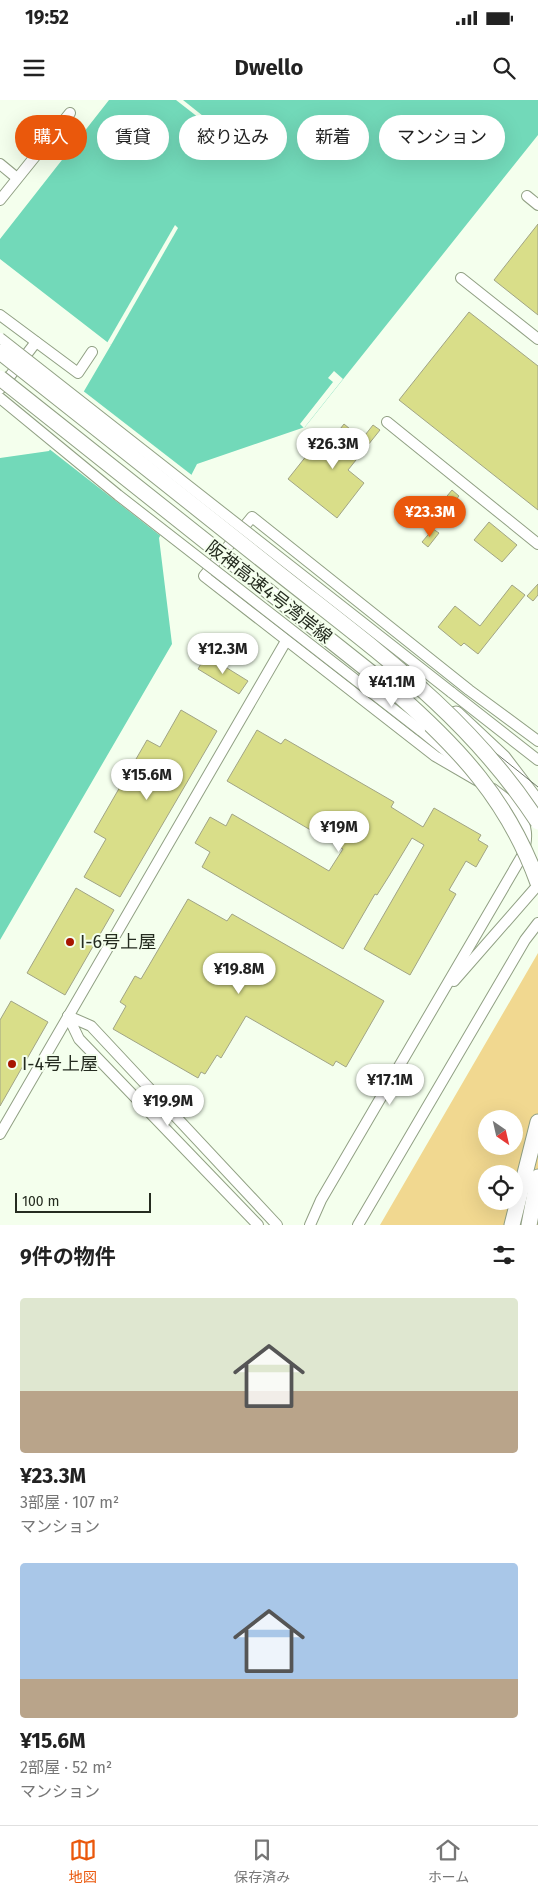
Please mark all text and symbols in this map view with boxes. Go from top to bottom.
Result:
text: 19:52 [25,6,69,29]
icon: menu [20,54,48,82]
text: Dwello [235,54,303,81]
icon: search [490,54,518,82]
chip: 購入 [15,115,87,160]
chip: 賃貸 [97,115,169,160]
chip: 絞り込み [179,115,287,160]
chip: 新着 [297,115,369,160]
chip: マンション [379,115,505,160]
pin: ¥26.3M [292,428,374,470]
text: ¥26.3M [307,434,359,453]
pin: ¥23.3M [389,496,471,538]
text: ¥23.3M [405,502,455,521]
street label: 阪神高速4号湾岸線 [202,536,336,648]
pin: ¥12.3M [182,632,264,675]
text: ¥12.3M [198,639,248,658]
pin: ¥41.1M [351,666,433,708]
text: ¥41.1M [369,672,415,691]
pin: ¥15.6M [106,758,188,801]
text: ¥15.6M [122,765,172,784]
pin: ¥19M [309,810,369,853]
text: ¥19M [320,817,358,836]
place label: I-6号上屋 [80,931,156,953]
marker: I-6号上屋 [64,936,76,948]
pin: ¥19.8M [198,952,280,995]
text: ¥19.8M [214,959,264,978]
place label: I-4号上屋 [22,1053,98,1075]
marker: I-4号上屋 [6,1058,18,1070]
pin: ¥17.1M [349,1064,431,1106]
text: ¥17.1M [367,1070,413,1089]
pin: ¥19.9M [127,1084,209,1127]
text: ¥19.9M [143,1091,193,1110]
north arrow [478,1110,522,1155]
map controls [478,1110,523,1210]
button: locate [478,1165,523,1210]
scale bar [15,1190,151,1213]
text: 100 m [22,1193,59,1210]
icon: filters [490,1241,518,1269]
text: 9件の物件 [20,1244,116,1270]
icon: home [224,1331,314,1421]
text: ¥23.3M [20,1463,86,1489]
text: 3部屋 · 107 m² [20,1493,119,1512]
text: マンション [20,1517,100,1536]
icon: home [224,1596,314,1686]
text: ¥15.6M [20,1728,85,1754]
text: 2部屋 · 52 m² [20,1758,112,1777]
text: マンション [20,1782,100,1801]
tab: 地図 [69,1836,97,1886]
tab: 保存済み [234,1836,290,1886]
tab: ホーム [428,1836,469,1886]

